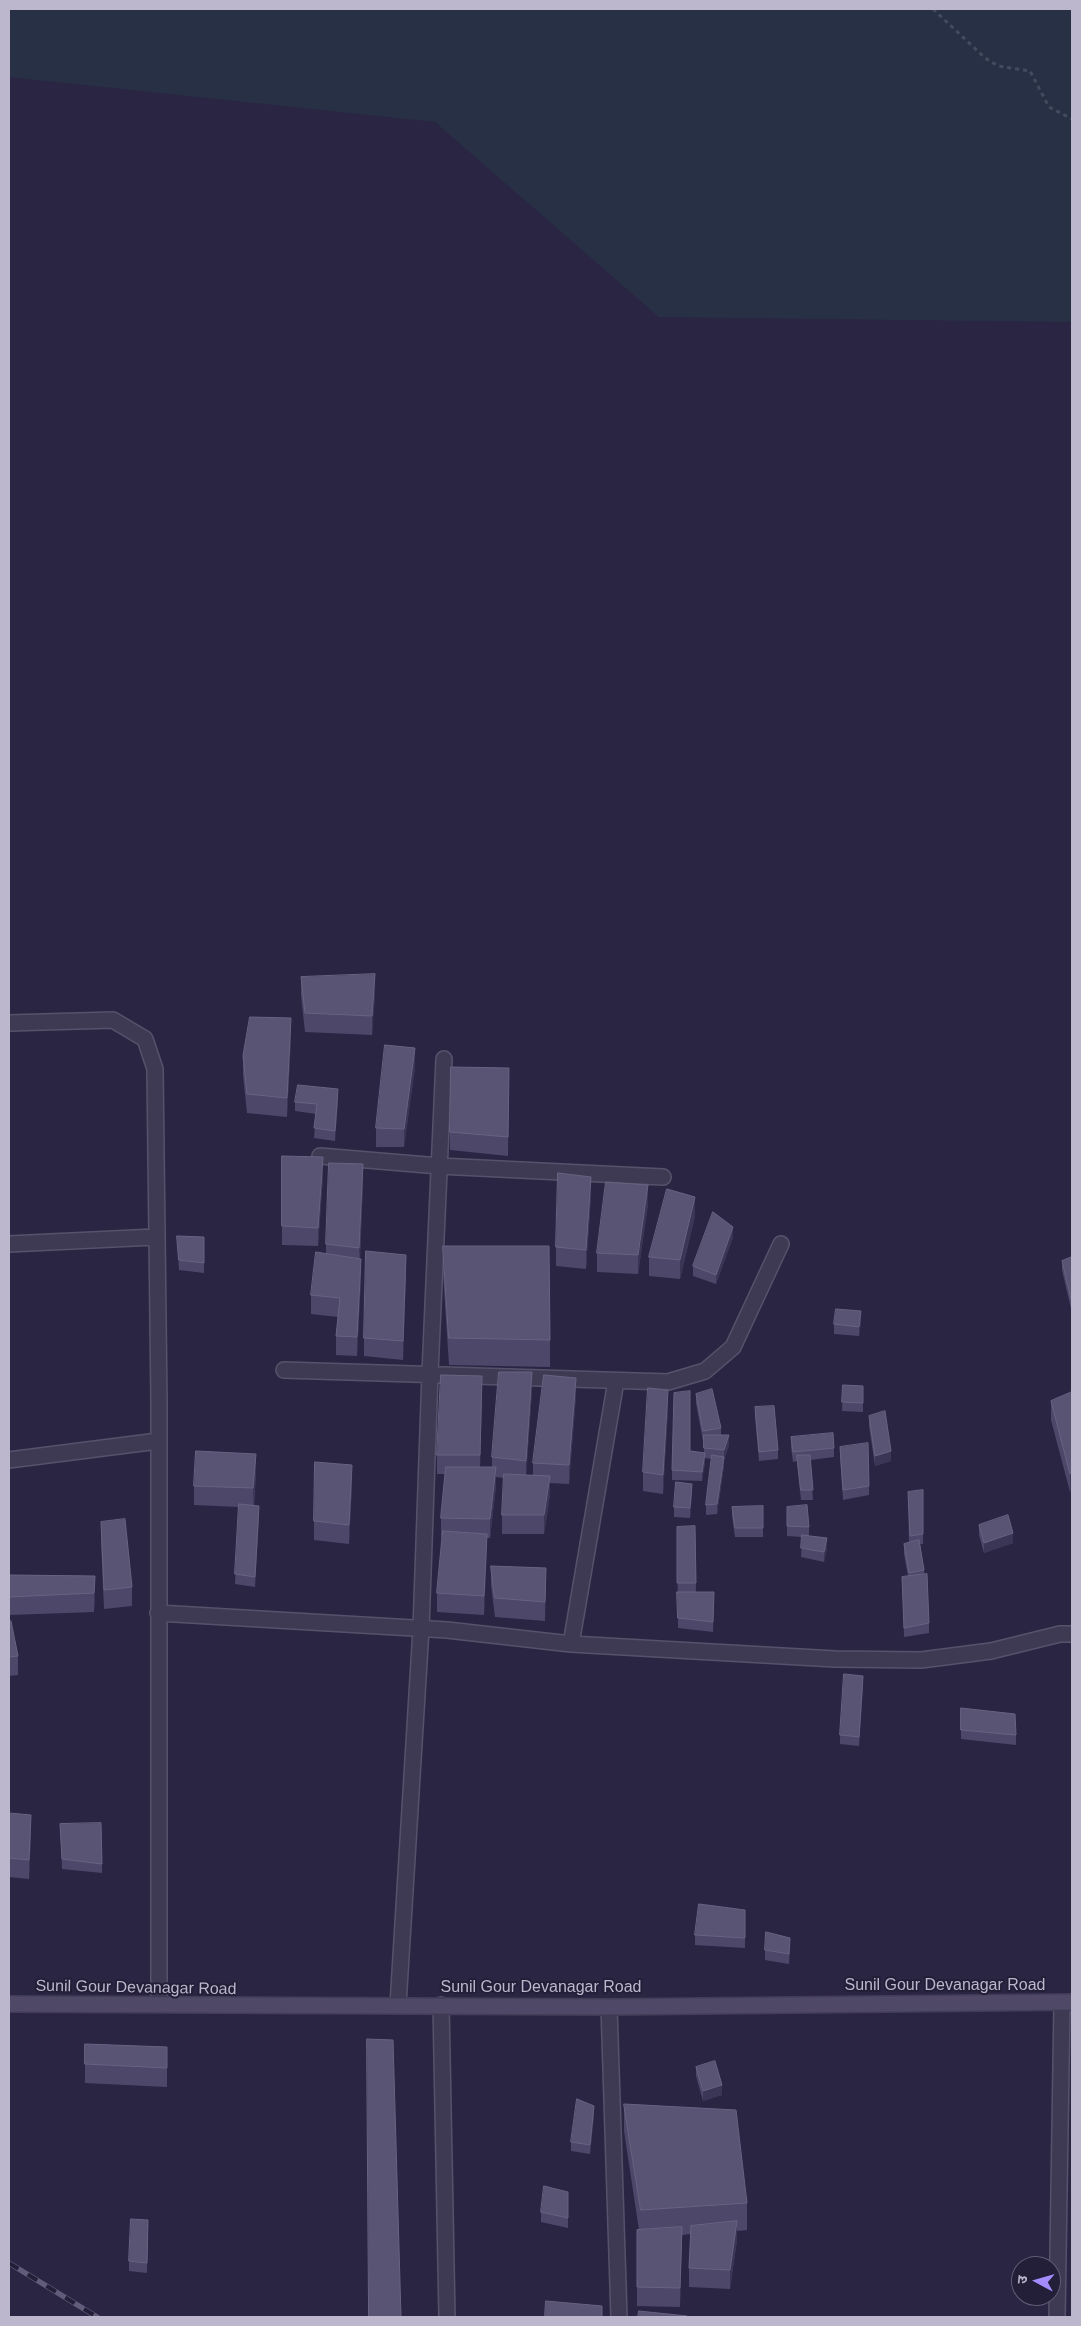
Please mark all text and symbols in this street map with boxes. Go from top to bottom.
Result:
street label: Sunil Gour Devanagar Road [844,1976,1046,1996]
street label: Sunil Gour Devanagar Road [35,1977,237,1999]
street label: Sunil Gour Devanagar Road [440,1978,642,1998]
north arrow [1011,2256,1061,2306]
text: उ [1014,2275,1030,2284]

